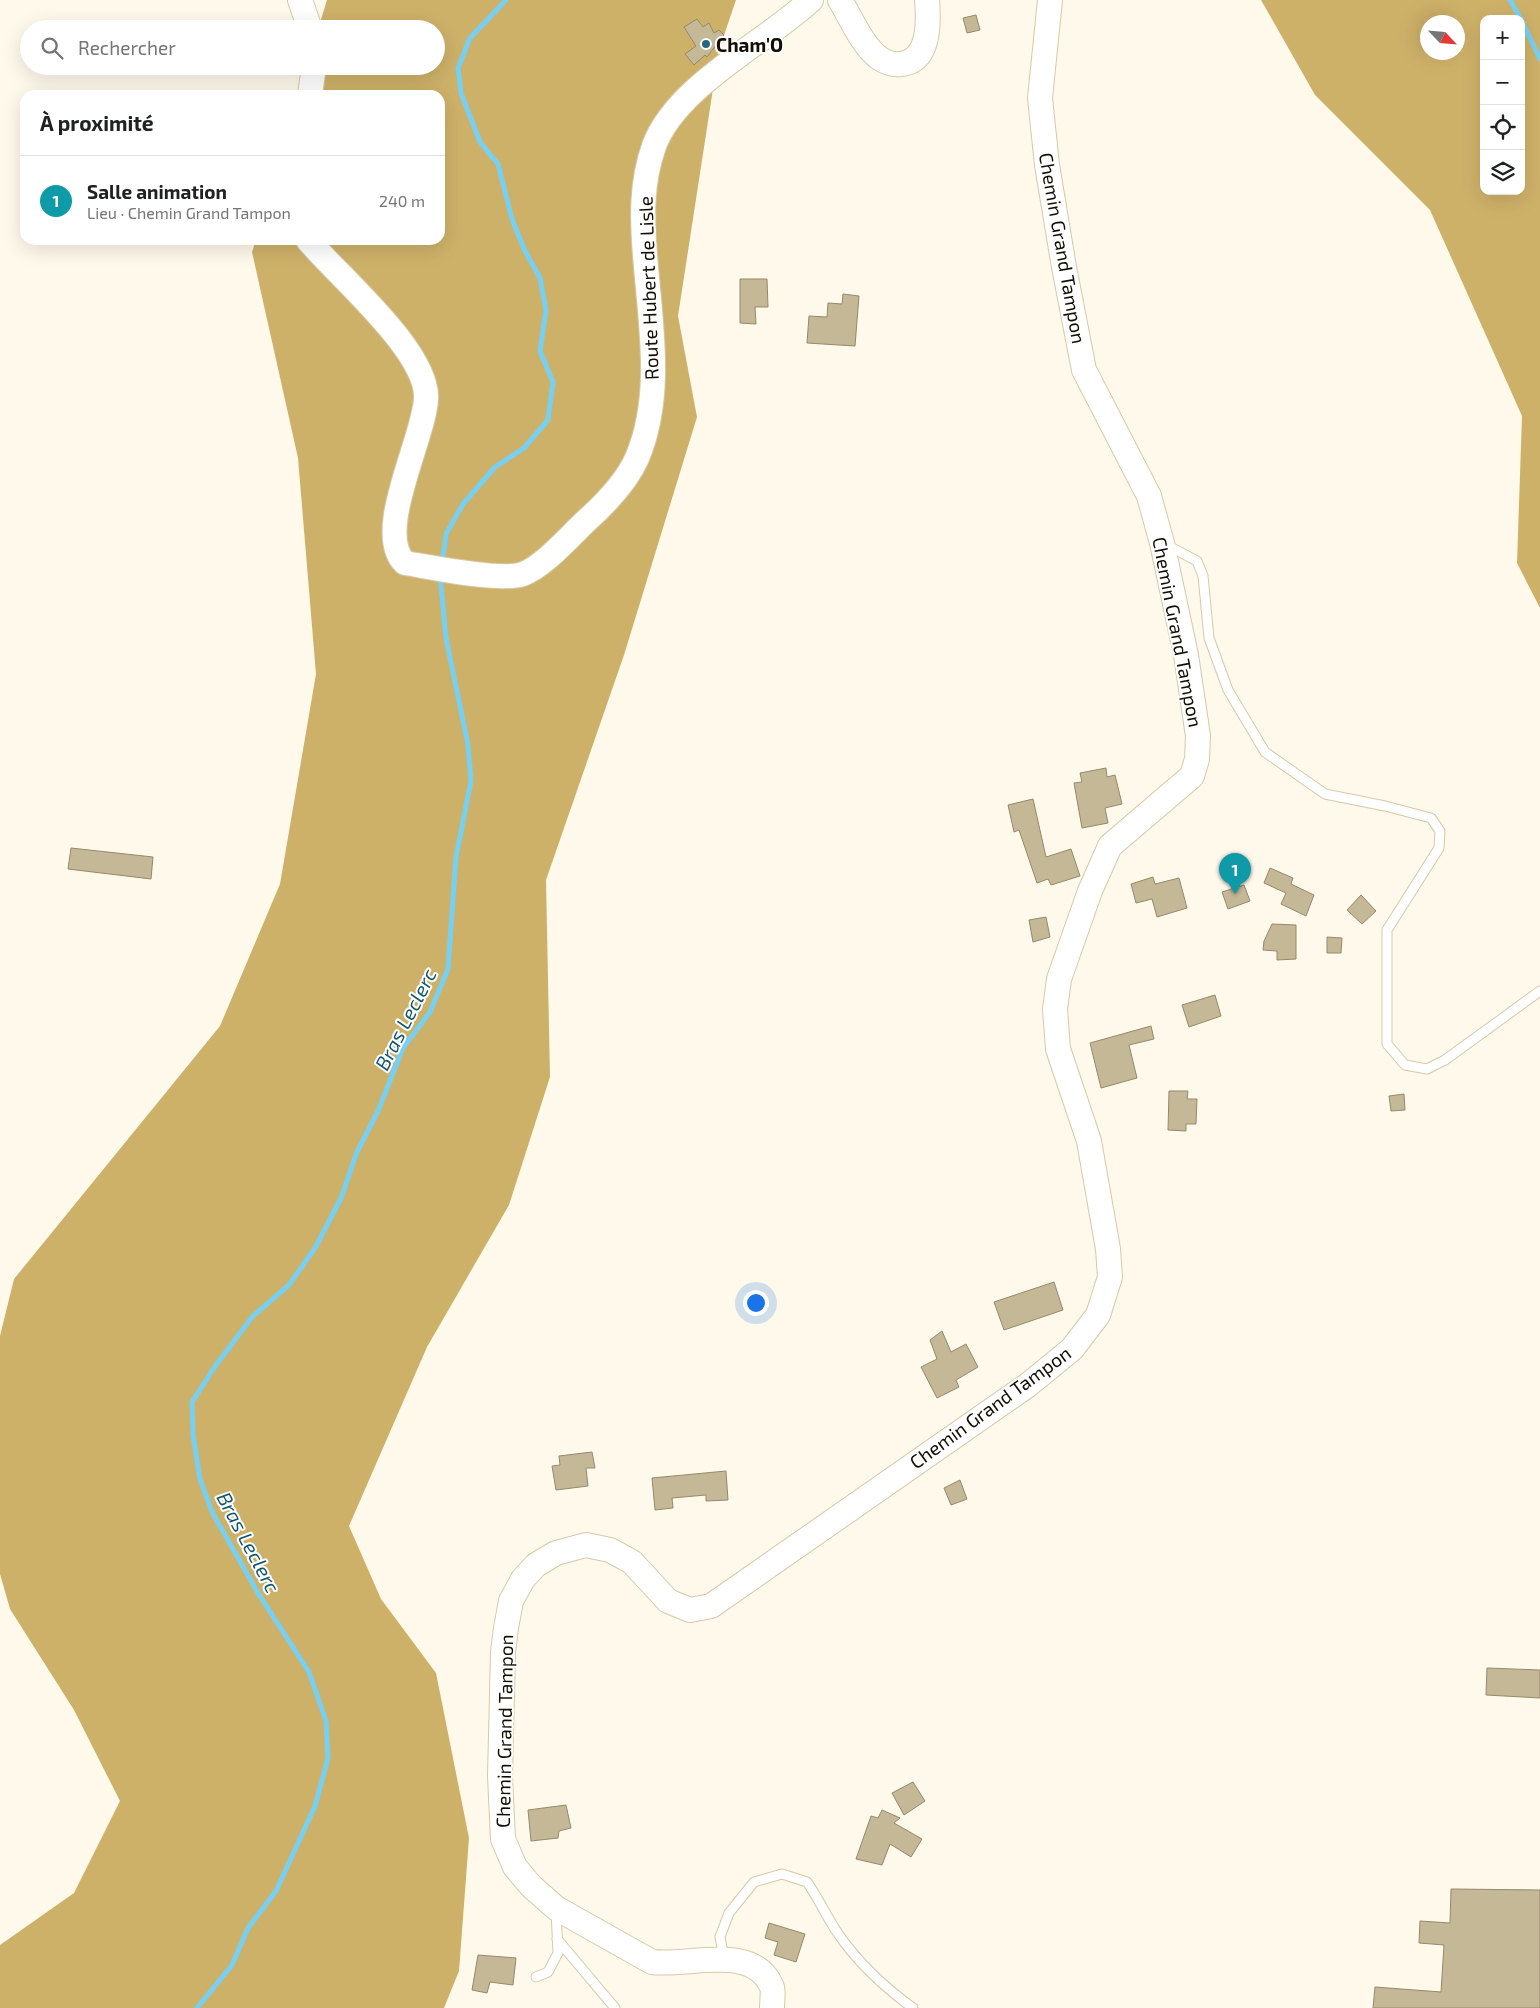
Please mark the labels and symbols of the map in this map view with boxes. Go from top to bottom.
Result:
north arrow [1420,15,1465,60]
place label: Cham'O [716,33,783,56]
marker: Cham'O [700,38,712,50]
street label: Chemin Grand Tampon [1035,151,1091,345]
street label: Route Hubert de Lisle [633,196,663,380]
street label: Chemin Grand Tampon [1148,535,1208,729]
pin: 1 [1219,853,1251,894]
water label: Bras Leclerc [369,964,441,1074]
your location [743,1290,769,1316]
street label: Chemin Grand Tampon [905,1341,1075,1473]
water label: Bras Leclerc [212,1488,286,1597]
street label: Chemin Grand Tampon [491,1634,517,1828]

